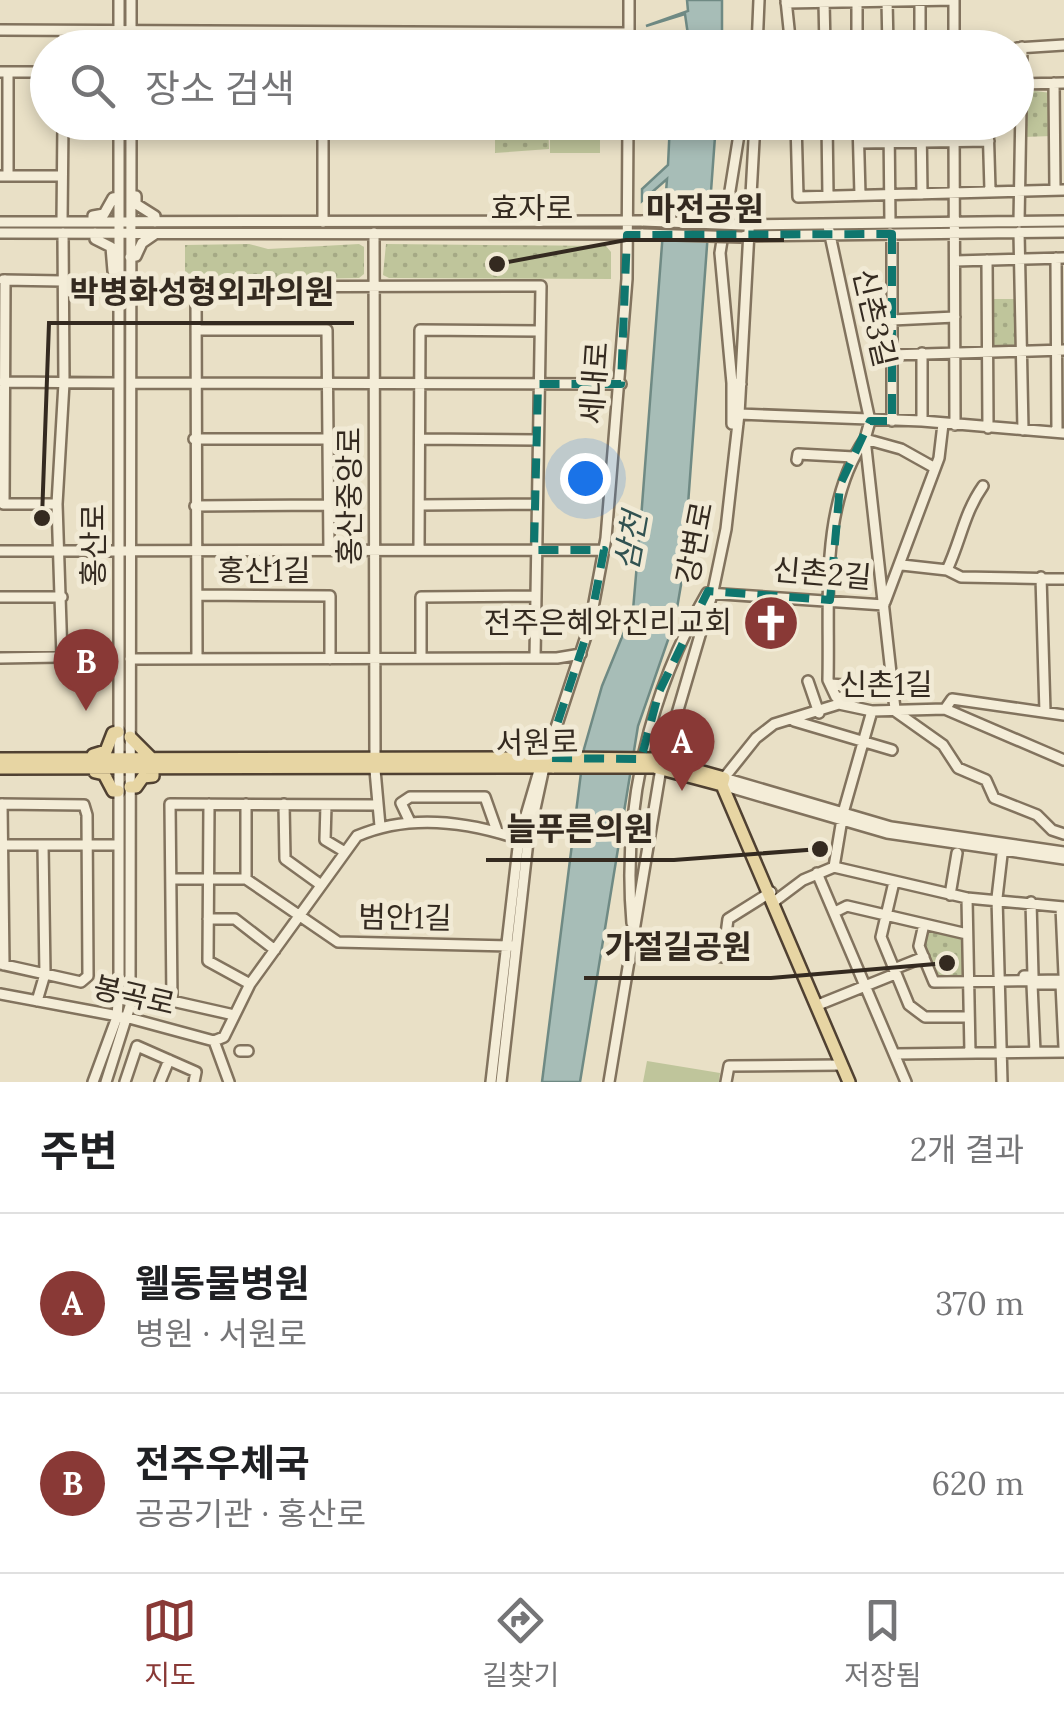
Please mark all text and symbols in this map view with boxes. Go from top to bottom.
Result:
search box [30,30,1034,140]
icon: search [65,58,120,113]
text: 장소 검색 [145,64,295,112]
callout: 마전공원 [626,178,784,240]
text: 마전공원 [646,188,764,229]
street label: 효자로 [491,189,573,227]
callout: 박병화성형외과의원 [49,261,354,323]
street label: 신촌3길 [845,265,905,371]
text: 박병화성형외과의원 [70,271,334,312]
street label: 세내로 [572,340,616,426]
street label: 홍산중앙로 [330,427,368,565]
your location [560,453,611,504]
street label: 강변로 [667,499,721,587]
street label: 홍산로 [74,504,112,586]
water label: 삼천 [605,505,656,573]
street label: 신촌2길 [771,550,873,596]
street label: 홍산1길 [217,551,311,589]
church icon: 전주은혜와진리교회 [741,593,801,653]
place label: 전주은혜와진리교회 [484,603,732,641]
pin: B [54,628,118,711]
street label: 신촌1길 [839,665,933,703]
pin: A [650,708,714,791]
street label: 서원로 [495,722,579,762]
callout: 늘푸른의원 [486,798,674,860]
text: 늘푸른의원 [506,808,654,849]
street label: 범안1길 [358,897,452,937]
callout: 가절길공원 [584,916,771,978]
text: 가절길공원 [604,926,752,967]
street label: 봉곡로 [90,967,179,1023]
text: 주변 [40,1124,117,1178]
text: 2개 결과 [910,1129,1024,1170]
text: 웰동물병원 [135,1259,310,1307]
text: A [62,1283,83,1324]
text: 370 m [935,1283,1024,1324]
text: 병원 · 서원로 [135,1313,307,1354]
text: 전주우체국 [135,1439,310,1487]
text: B [62,1463,83,1504]
text: 620 m [931,1463,1024,1504]
text: 공공기관 · 홍산로 [135,1493,366,1534]
tab: 지도 [142,1593,197,1693]
tab: 길찾기 [482,1593,560,1693]
tab: 저장됨 [844,1593,922,1693]

